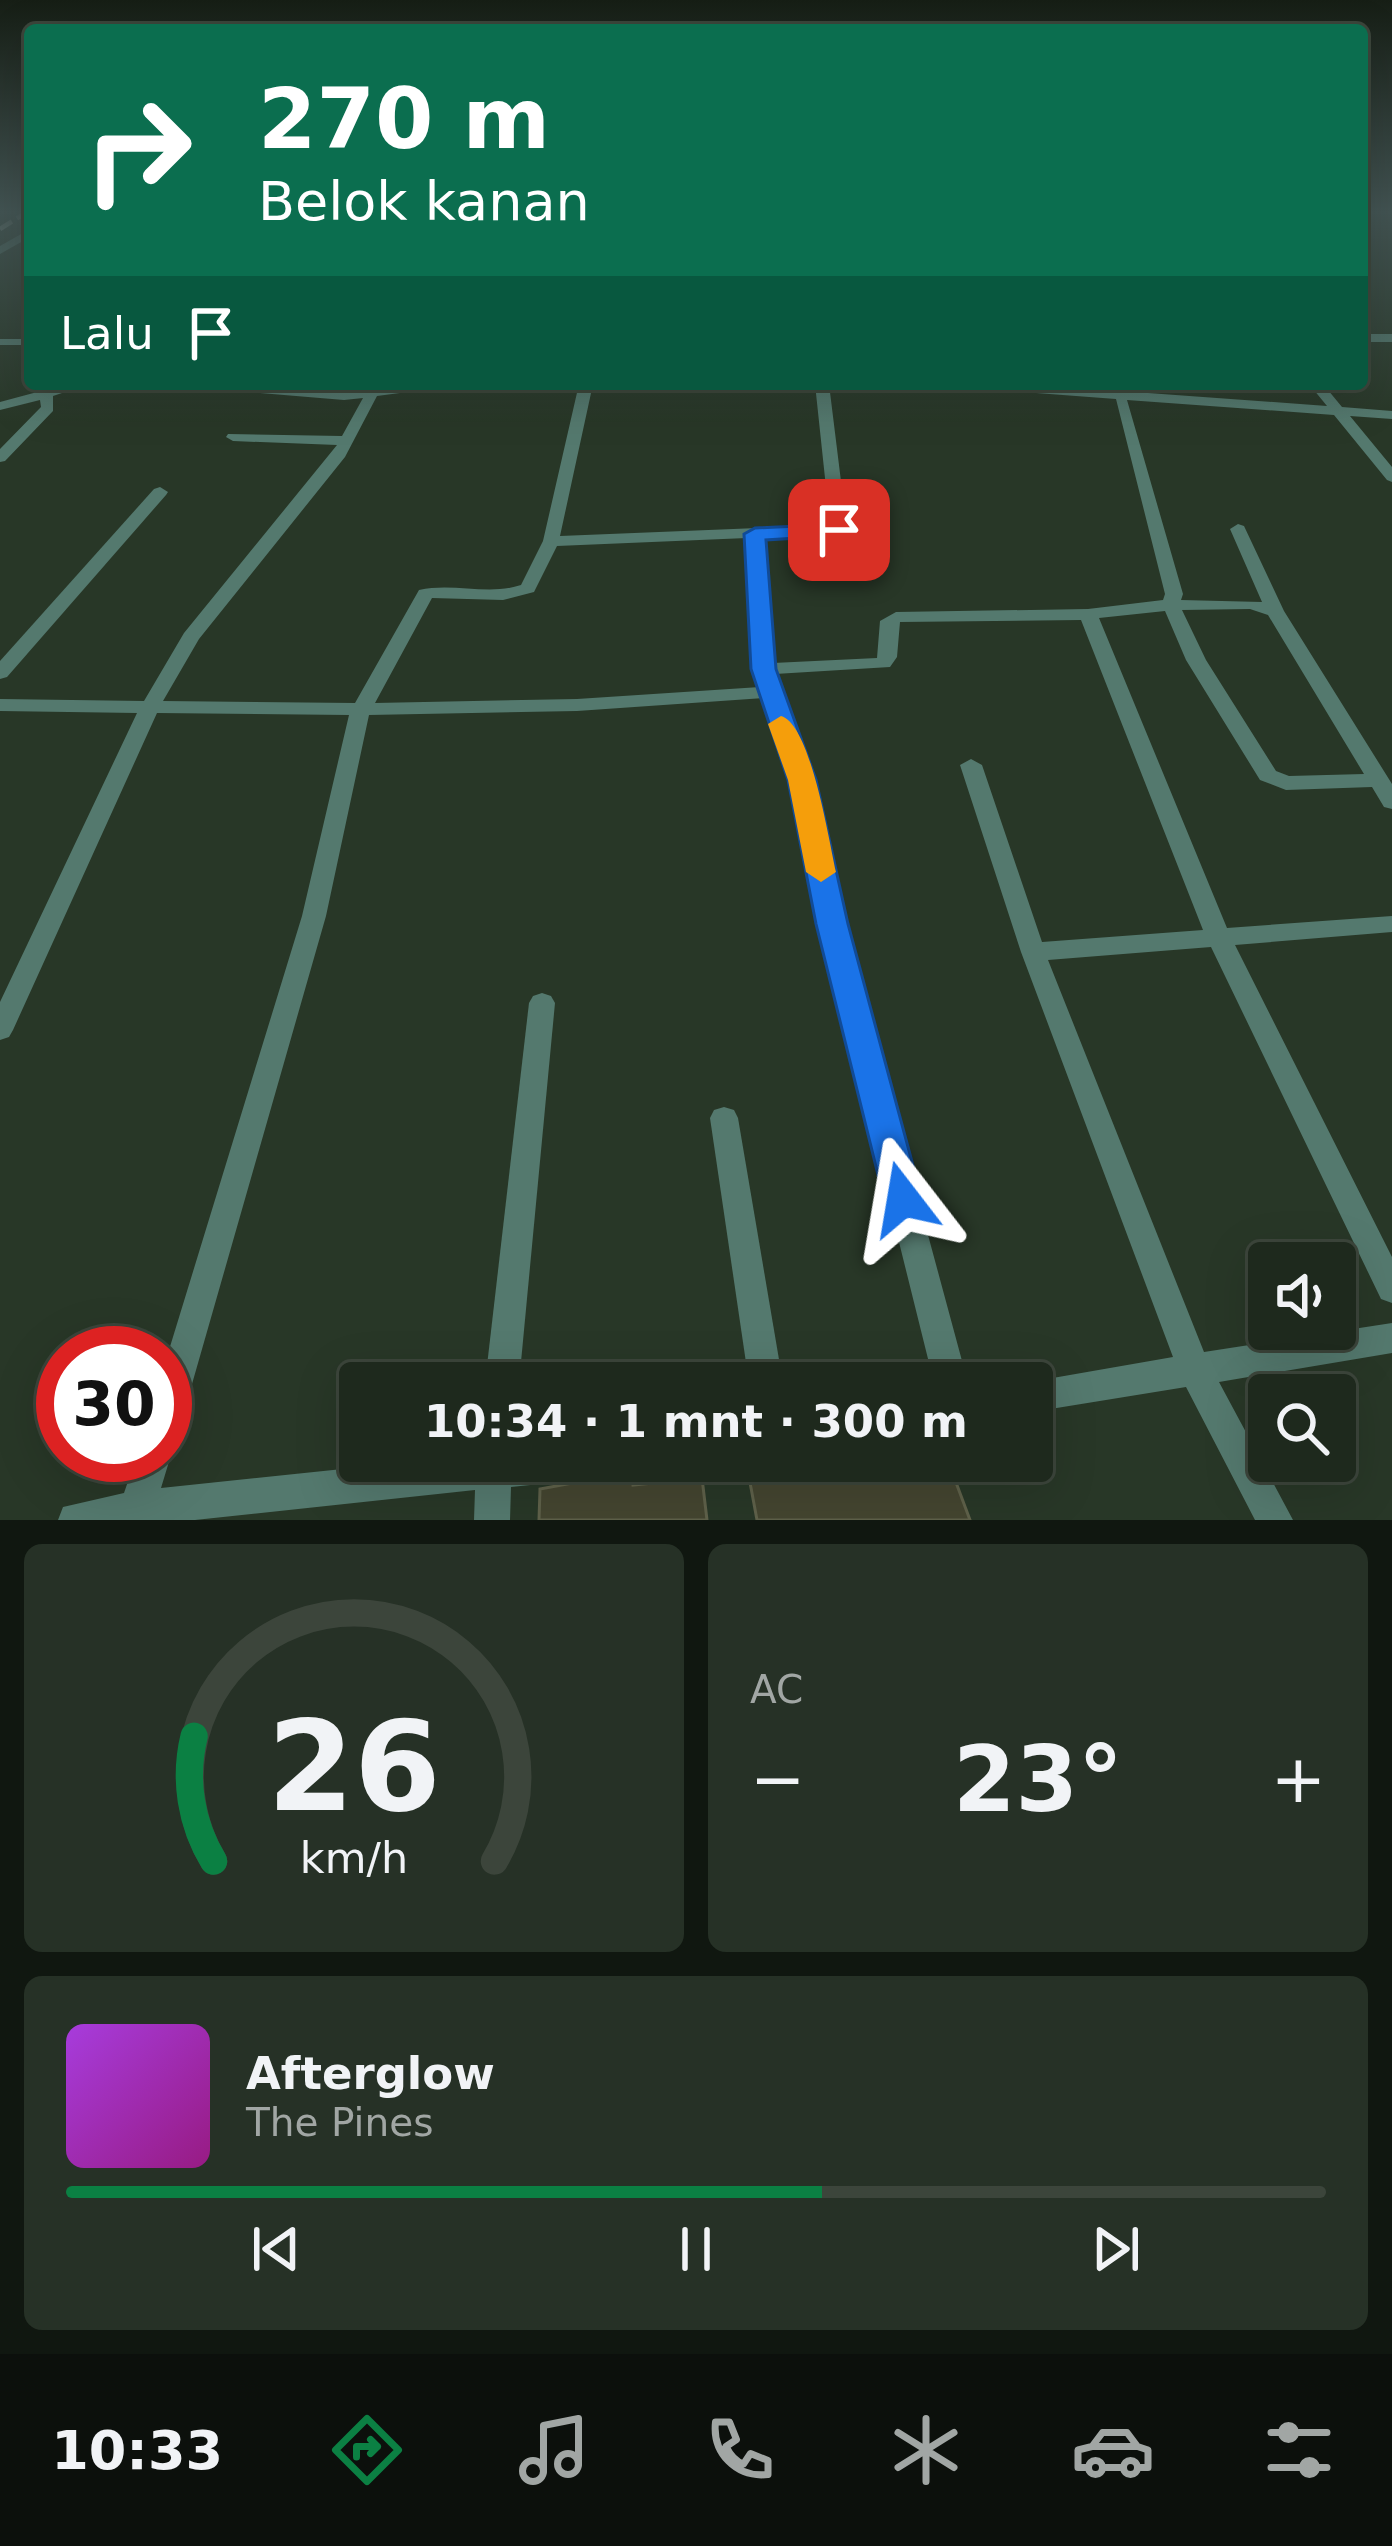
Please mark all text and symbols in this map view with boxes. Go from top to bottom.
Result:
text: 270 m [258,70,550,168]
icon: right [60,72,216,228]
text: Belok kanan [258,170,590,233]
icon: arrive [178,300,244,366]
text: Lalu [60,307,154,360]
pin [788,479,890,581]
icon: arrive [806,497,872,563]
position arrow [840,1136,966,1262]
map controls [1248,1242,1356,1482]
button: sound [1248,1242,1356,1350]
speed limit sign: 30 [36,1326,192,1482]
button: search [1248,1374,1356,1482]
text: 10:34 · 1 mnt · 300 m [424,1395,968,1448]
text: AC [750,1667,803,1712]
text: 26 [267,1694,441,1839]
text: 23° [953,1727,1123,1832]
text: − [750,1741,805,1818]
text: + [1271,1741,1326,1818]
text: km/h [300,1833,408,1883]
text: Afterglow [246,2047,495,2100]
text: The Pines [246,2100,433,2145]
icon: previous [243,2216,309,2282]
icon: pause [663,2216,729,2282]
icon: next [1083,2216,1149,2282]
icon: directions [325,2408,409,2492]
icon: music [512,2408,596,2492]
icon: phone [698,2408,782,2492]
icon: climate [884,2408,968,2492]
icon: car [1071,2408,1155,2492]
icon: filters [1257,2408,1341,2492]
text: 10:33 [51,2419,223,2482]

